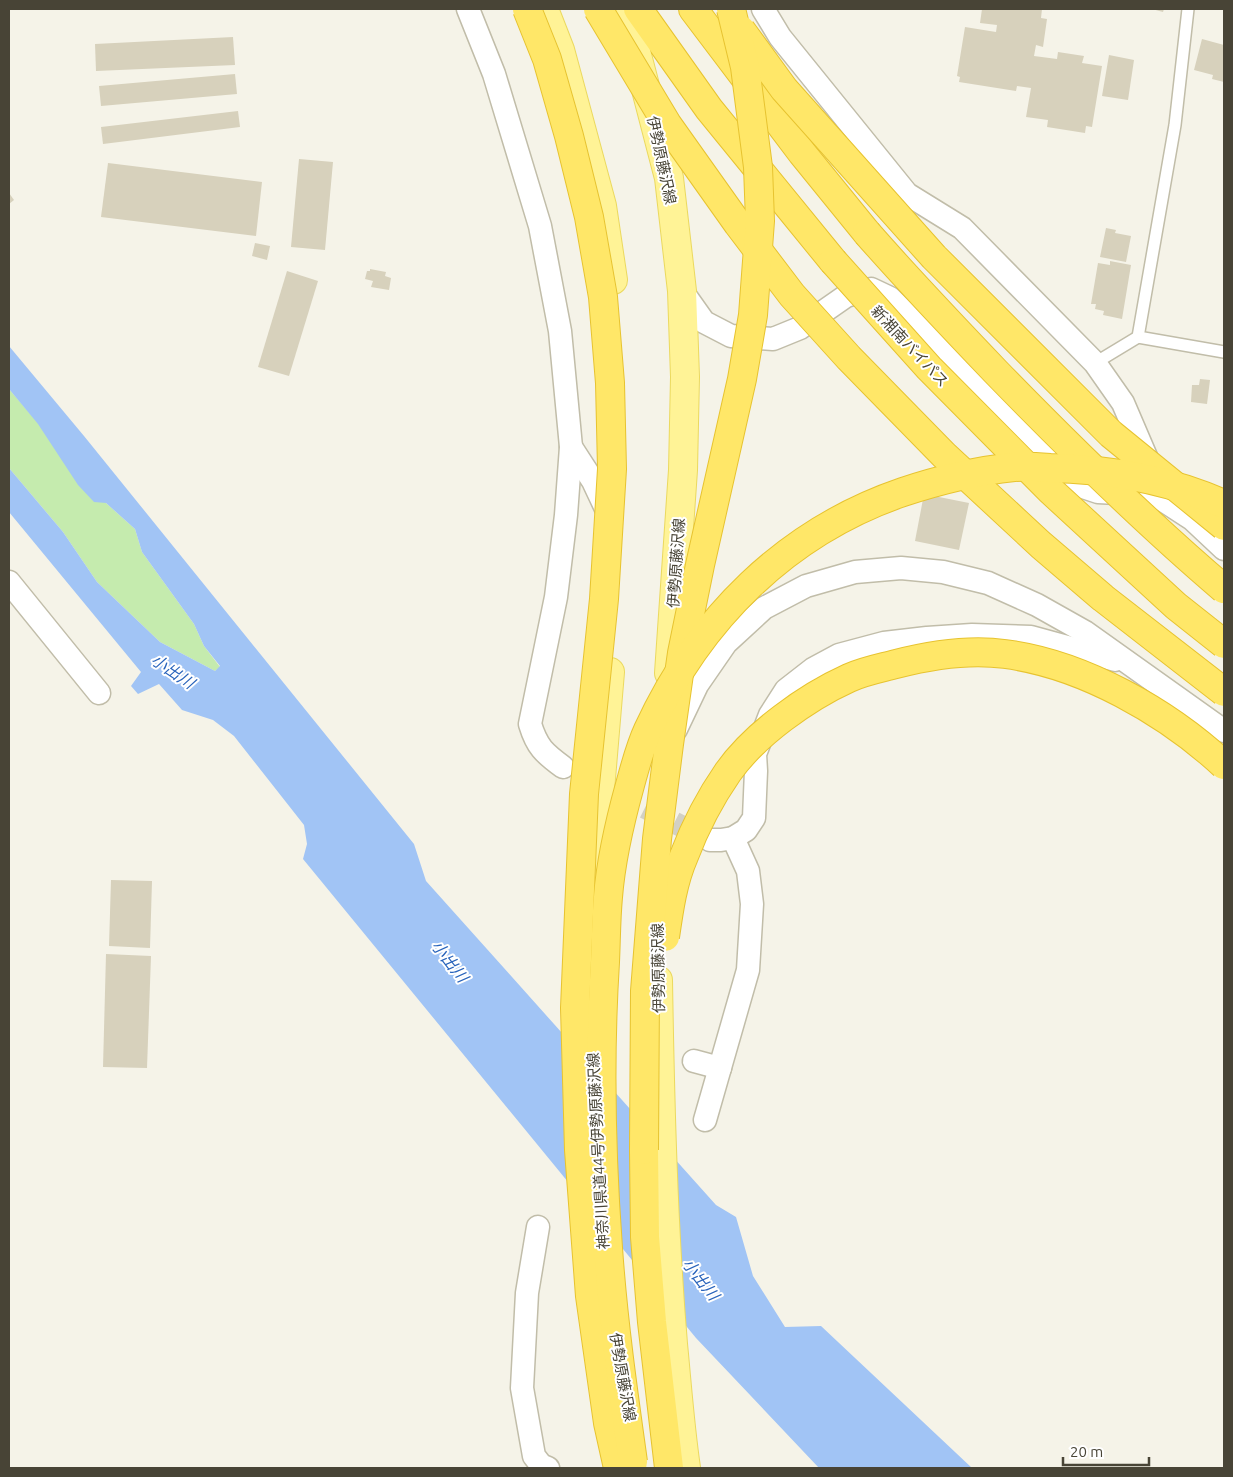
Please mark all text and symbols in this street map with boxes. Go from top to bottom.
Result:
street label: 伊勢原藤沢線 [644,114,680,206]
street label: 新湘南バイパス [868,302,952,390]
street label: 伊勢原藤沢線 [664,518,688,608]
water label: 小出川 [148,650,200,693]
street label: 伊勢原藤沢線 [649,923,667,1013]
water label: 小出川 [428,937,473,987]
street label: 神奈川県道44号伊勢原藤沢線 [584,1052,612,1250]
water label: 小出川 [679,1255,724,1305]
street label: 伊勢原藤沢線 [607,1331,639,1423]
scale bar [1063,1434,1149,1466]
text: 20 m [1070,1443,1103,1460]

